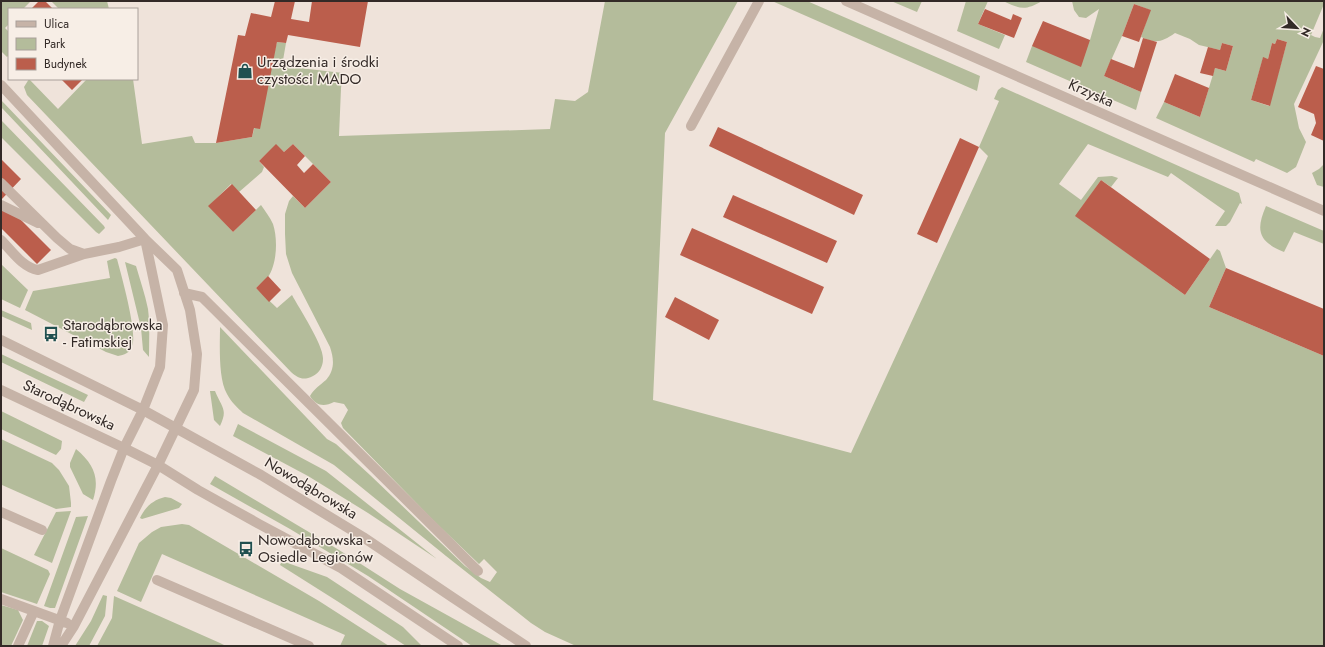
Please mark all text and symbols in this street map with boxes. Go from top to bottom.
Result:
legend [8,8,138,80]
north arrow [1277,8,1317,48]
text: Ulica [44,15,69,33]
text: N [1297,25,1315,40]
text: Park [44,35,66,53]
place label: Urządzenia i środki czystości MADO [257,51,379,90]
text: Budynek [44,55,88,73]
shop icon: Urządzenia i środki czystości MADO [236,62,254,80]
street label: Krzyska [1065,73,1117,113]
place label: Starodąbrowska - Fatimskiej [63,314,162,353]
bus stop icon: Starodąbrowska - Fatimskiej [42,325,60,343]
street label: Starodąbrowska [19,374,119,436]
street label: Nowodąbrowska [260,452,362,524]
place label: Nowodąbrowska - Osiedle Legionów [258,529,374,568]
bus stop icon: Nowodąbrowska - Osiedle Legionów [237,540,255,558]

